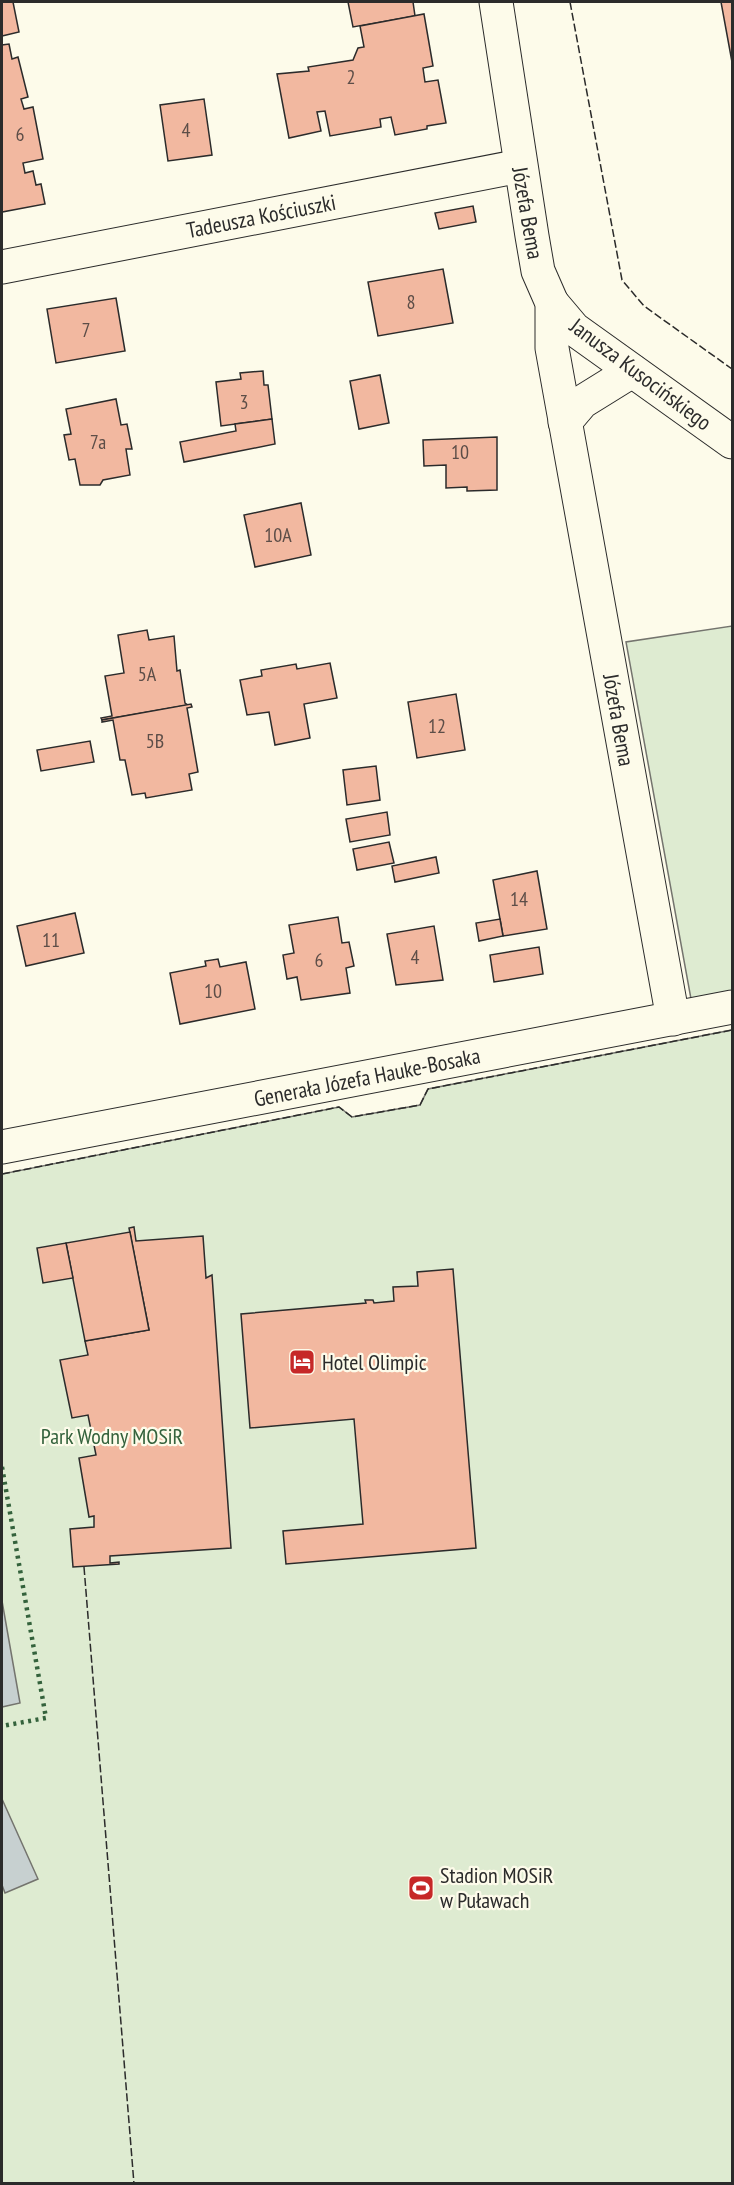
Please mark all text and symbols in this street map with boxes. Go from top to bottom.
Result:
house number: 2 [347,64,356,90]
house number: 4 [182,117,191,143]
house number: 6 [16,121,25,147]
street label: Józefa Bema [506,164,550,261]
street label: Tadeusza Kościuszki [184,188,338,244]
house number: 8 [407,289,416,315]
street label: Janusza Kusocińskiego [564,311,717,436]
house number: 7 [82,317,91,343]
house number: 3 [240,389,249,415]
house number: 7a [90,429,106,455]
house number: 10 [451,439,469,465]
house number: 10A [264,522,292,548]
house number: 5A [138,661,157,687]
street label: Józefa Bema [597,671,641,768]
house number: 12 [428,713,446,739]
house number: 5B [146,728,164,754]
house number: 14 [510,886,528,912]
house number: 11 [42,927,60,953]
house number: 4 [411,944,420,970]
house number: 6 [315,947,324,973]
house number: 10 [204,978,222,1004]
street label: Generała Józefa Hauke-Bosaka [251,1041,483,1113]
hotel icon: Hotel Olimpic [287,1347,317,1377]
place label: Hotel Olimpic [322,1348,427,1376]
park label: Park Wodny MOSiR [41,1422,183,1450]
place label: Stadion MOSiR w Puławach [440,1861,553,1914]
sports icon: Stadion MOSiR w Puławach [406,1873,436,1903]

